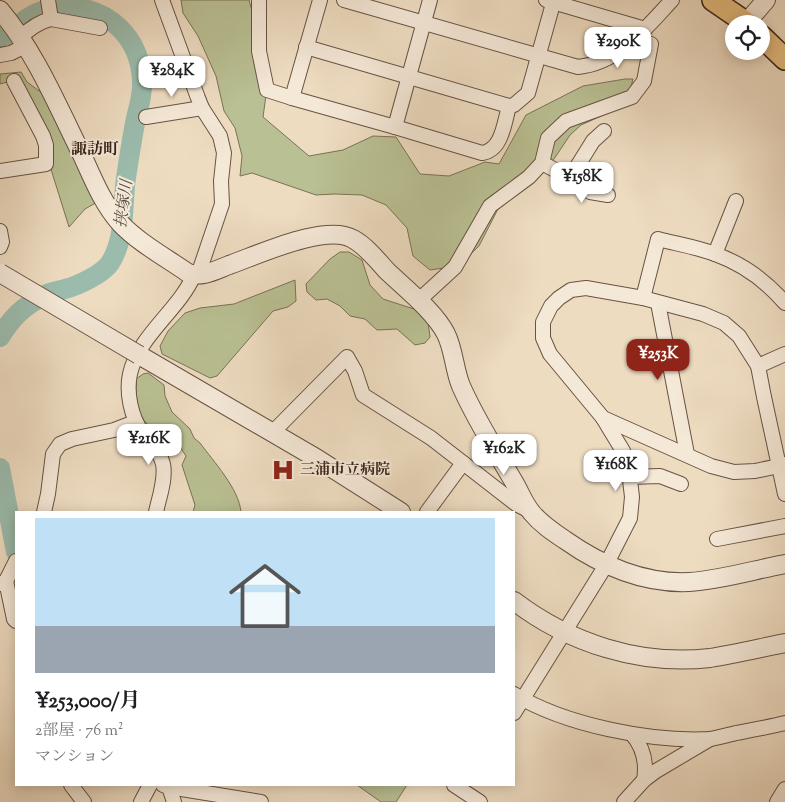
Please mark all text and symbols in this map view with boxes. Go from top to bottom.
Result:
map controls [725,15,770,60]
button: locate [725,15,770,60]
pin: ¥290K [583,27,653,69]
text: ¥290K [595,31,641,54]
pin: ¥284K [137,56,207,98]
text: ¥284K [149,60,195,83]
district label: 諏訪町 [71,139,119,162]
pin: ¥158K [547,162,617,204]
text: ¥158K [562,166,602,189]
water label: 挟塚川 [110,177,140,229]
pin: ¥253K [623,338,693,381]
text: ¥253K [637,343,679,366]
pin: ¥216K [114,424,184,466]
text: ¥216K [128,428,170,451]
pin: ¥162K [469,434,539,476]
text: ¥162K [483,438,525,461]
pin: ¥168K [581,450,651,492]
text: ¥168K [594,454,638,477]
hospital icon: 三浦市立病院 [270,457,296,483]
place label: 三浦市立病院 [300,460,390,481]
icon: home [220,551,310,641]
text: ¥253,000/月 [35,687,140,717]
text: 2部屋 · 76 m² [35,720,123,743]
text: マンション [35,746,114,769]

